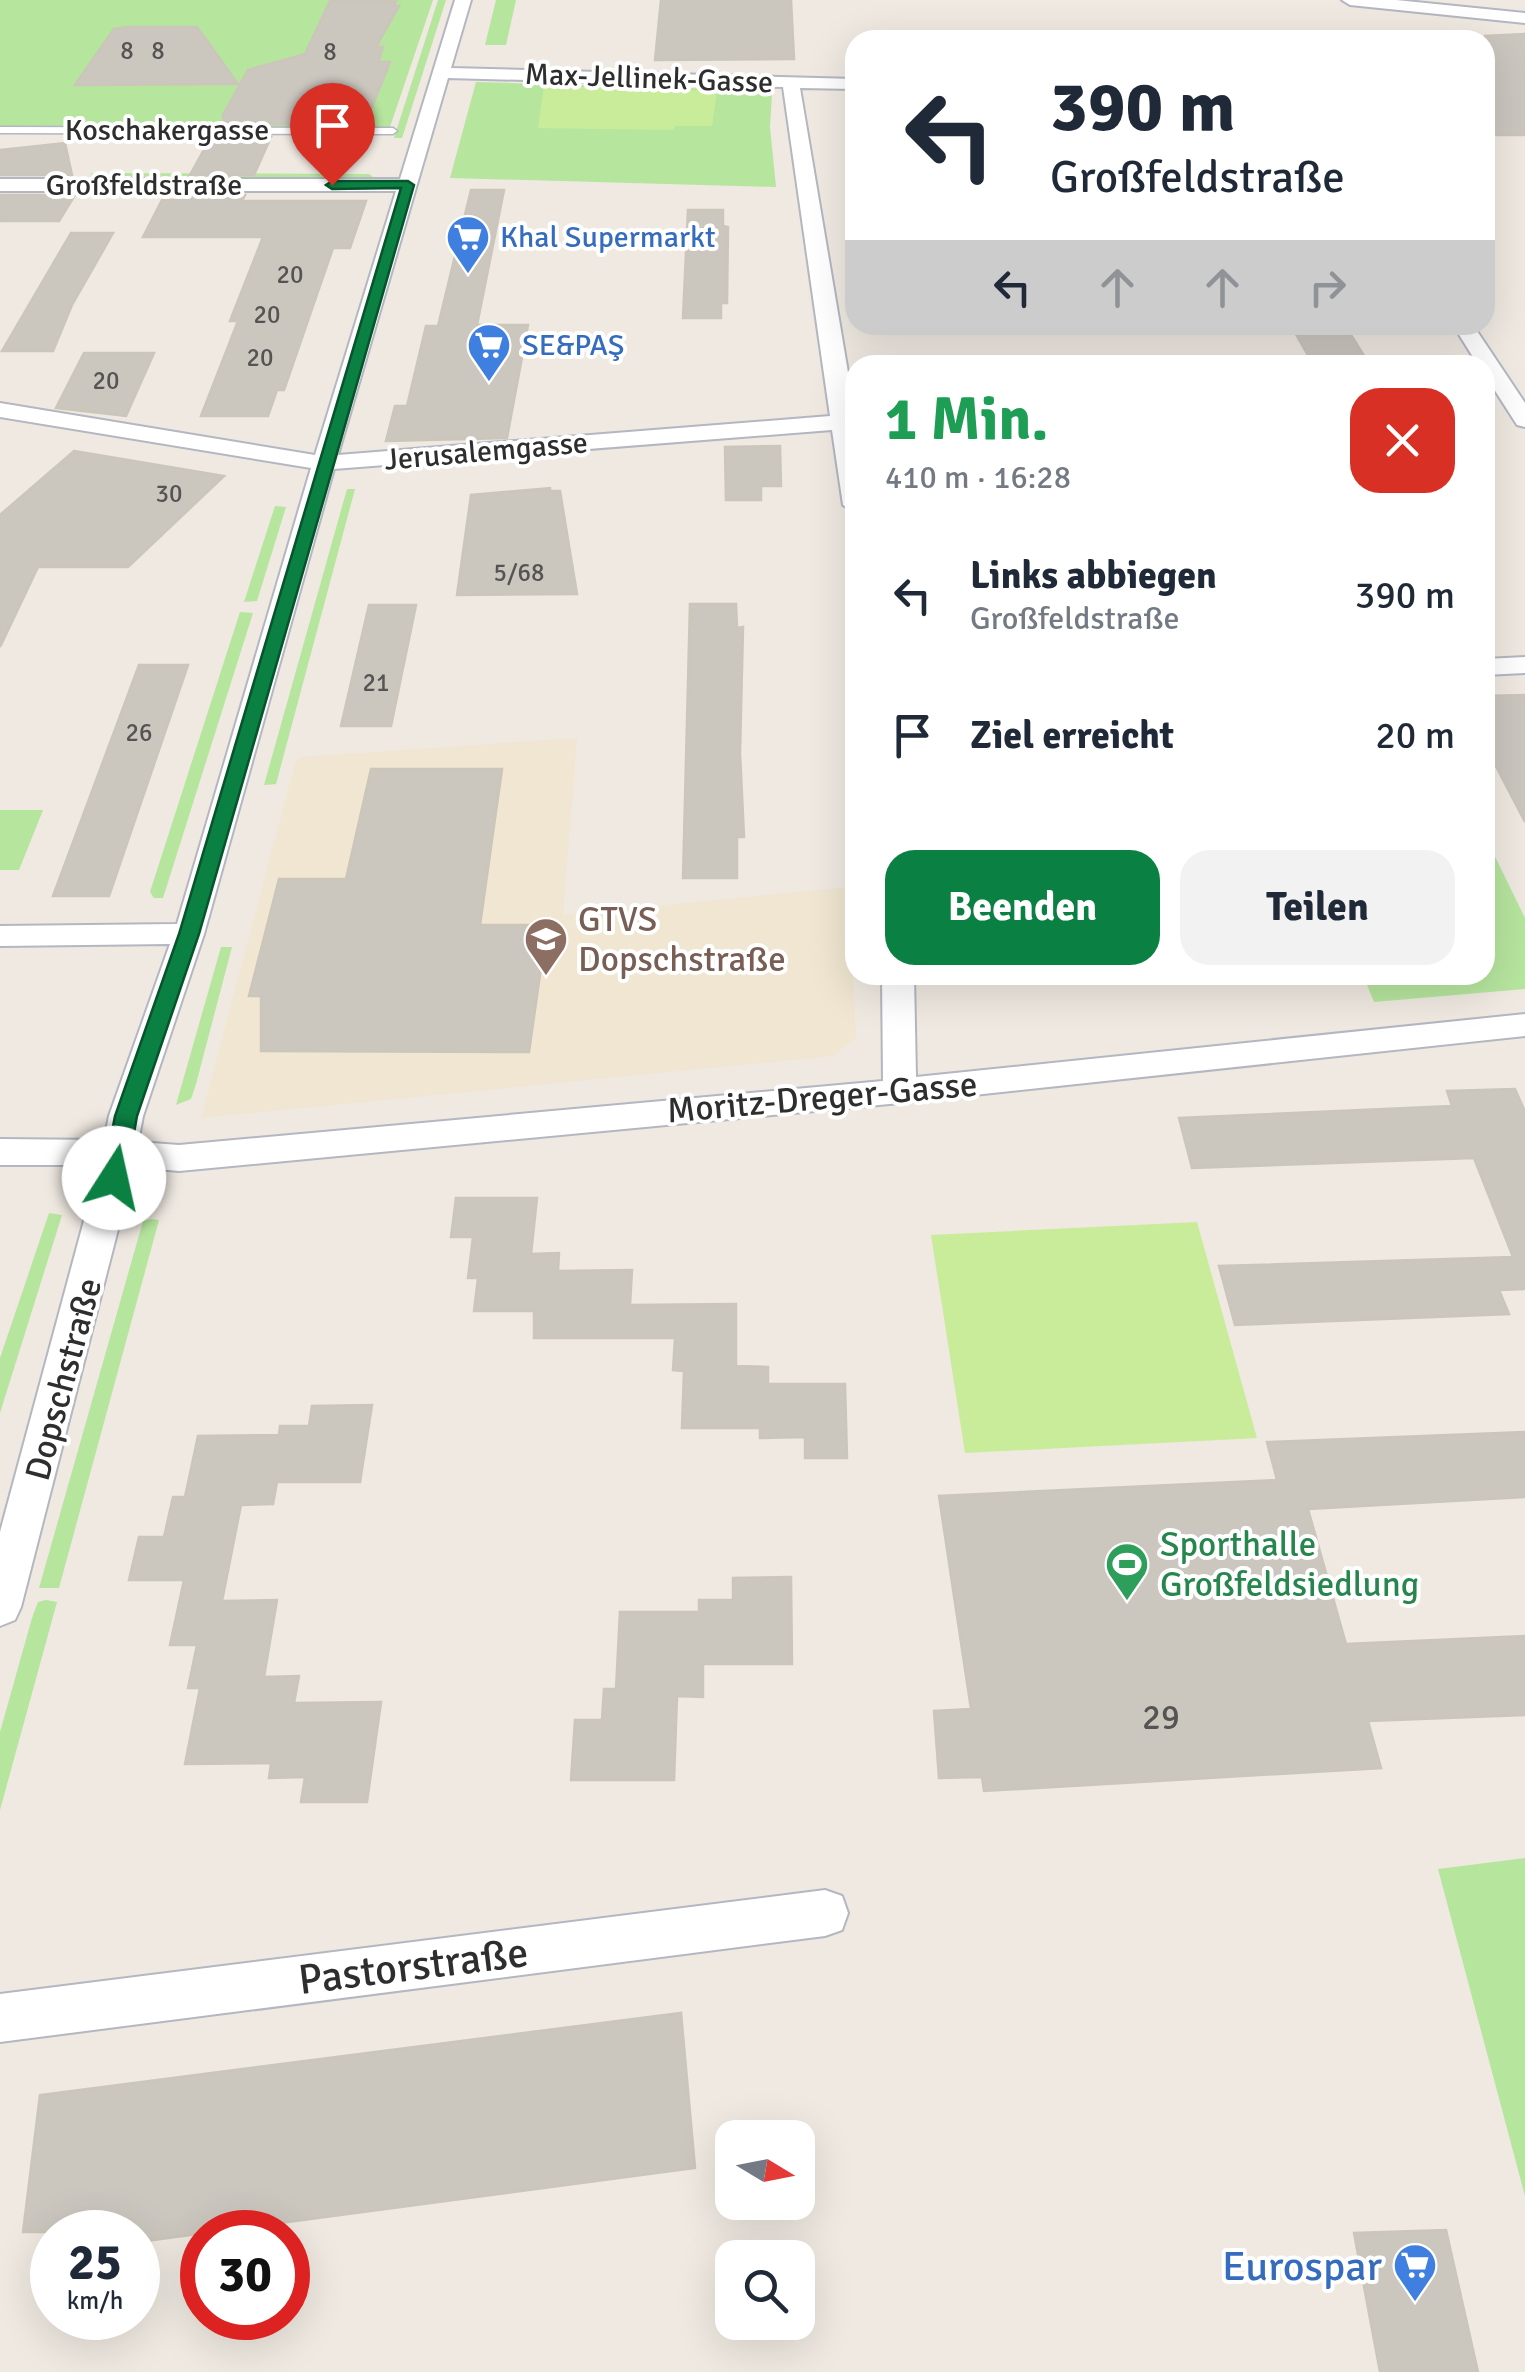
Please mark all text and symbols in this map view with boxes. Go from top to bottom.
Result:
house number: 8 [120,35,134,66]
house number: 8 [151,35,165,66]
house number: 8 [323,36,337,67]
street label: Max-Jellinek-Gasse [524,56,774,101]
text: 390 m [1050,64,1235,150]
icon: left [885,70,1015,200]
pin [290,83,375,186]
icon: arrive [305,98,360,153]
street label: Koschakergasse [65,112,269,149]
text: Großfeldstraße [1050,150,1345,205]
street label: Großfeldstraße [46,167,242,204]
supermarket icon: Khal Supermarkt [445,214,491,275]
place label: Khal Supermarkt [500,219,716,256]
house number: 20 [276,259,304,290]
icon: left [985,260,1040,315]
icon: ahead [1090,260,1145,315]
icon: ahead [1195,260,1250,315]
icon: right [1300,260,1355,315]
house number: 20 [253,299,281,330]
supermarket icon: SE&PAŞ [466,322,512,383]
place label: SE&PAŞ [522,327,625,364]
house number: 20 [246,342,274,373]
house number: 20 [92,365,120,396]
text: 1 Min. [885,383,1049,457]
button: close [1350,388,1455,493]
street label: Jerusalemgasse [383,424,589,479]
text: 410 m · 16:28 [885,458,1071,497]
house number: 30 [155,478,183,509]
text: Links abbiegen [970,552,1217,599]
house number: 5/68 [493,557,545,588]
icon: left [885,568,940,623]
text: 390 m [1355,572,1455,619]
text: Großfeldstraße [970,599,1180,638]
house number: 21 [362,667,390,698]
icon: arrive [885,708,940,763]
text: Ziel erreicht [970,712,1174,759]
text: 20 m [1375,712,1455,759]
house number: 26 [125,717,153,748]
button: Beenden [885,850,1160,965]
button: Teilen [1180,850,1455,965]
place label: GTVS Dopschstraße [578,898,786,981]
school or university icon: GTVS Dopschstraße [523,916,569,977]
street label: Moritz-Dreger-Gasse [665,1063,979,1132]
position arrow [62,1126,166,1230]
street label: Dopschstraße [16,1273,111,1485]
place label: Sporthalle Großfeldsiedlung [1160,1523,1419,1606]
sports icon: Sporthalle Großfeldsiedlung [1104,1541,1150,1602]
house number: 29 [1142,1696,1180,1739]
street label: Pastorstraße [295,1927,531,2006]
north arrow [715,2120,815,2220]
map controls [715,2120,815,2340]
speed limit sign: 30 [180,2210,310,2340]
text: 25 [68,2232,122,2294]
button: search [715,2240,815,2340]
place label: Eurospar [1222,2241,1383,2292]
supermarket icon: Eurospar [1392,2242,1438,2303]
text: km/h [67,2285,123,2316]

